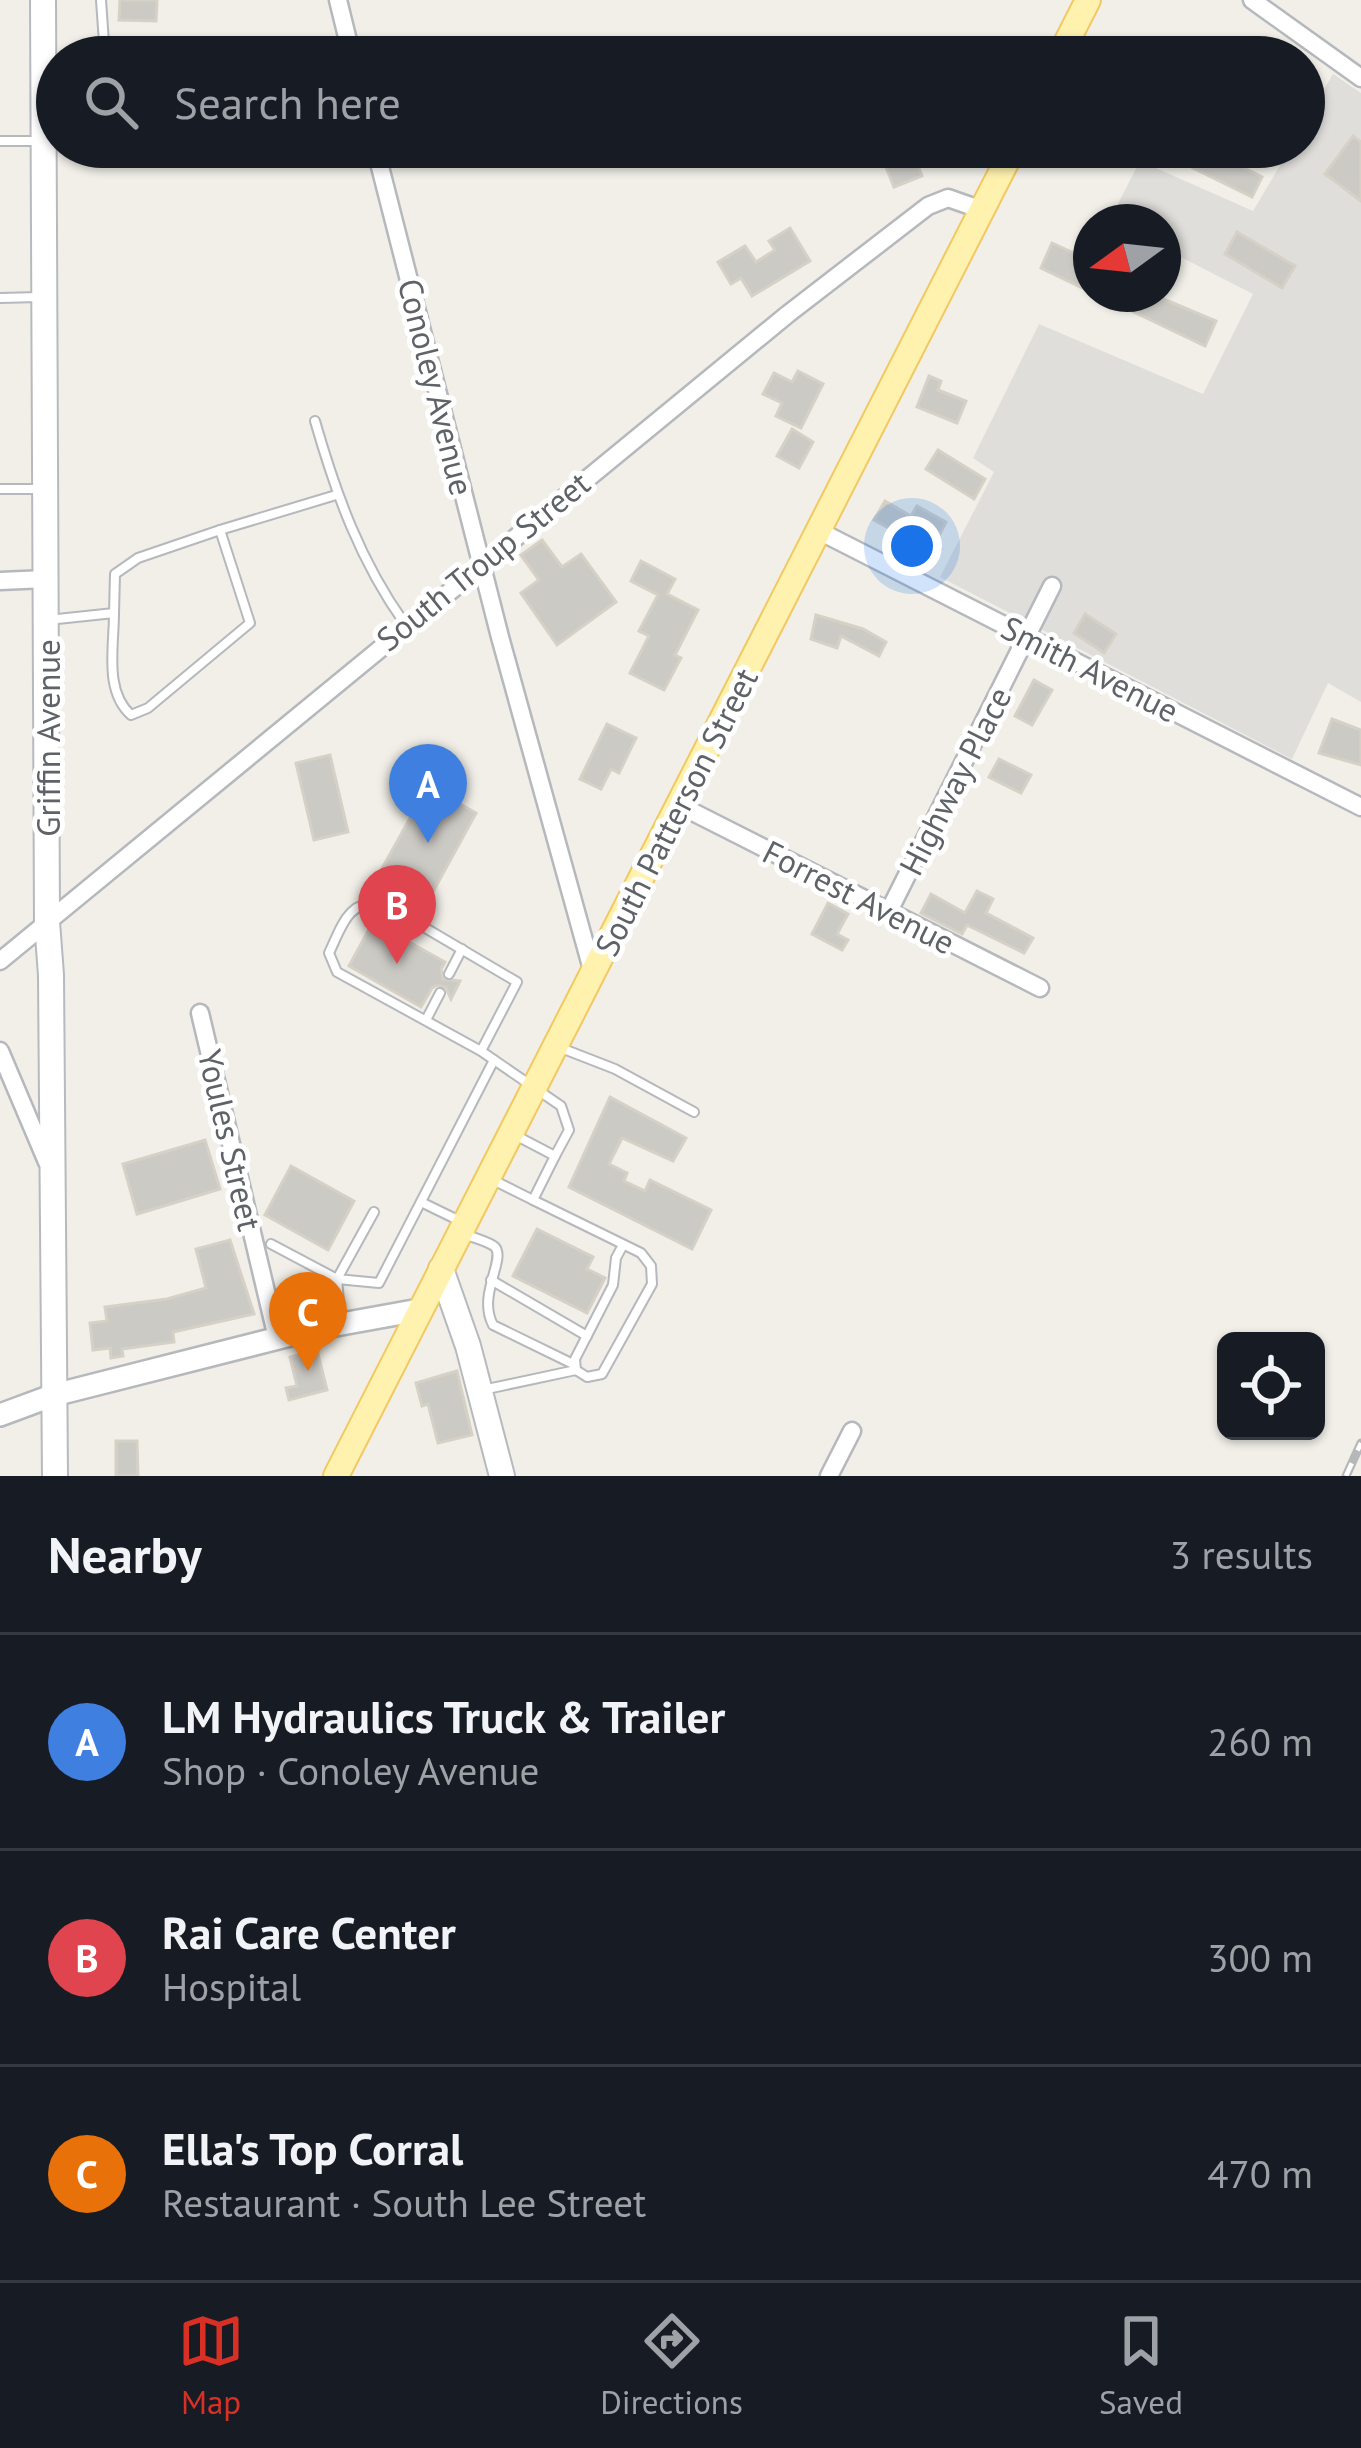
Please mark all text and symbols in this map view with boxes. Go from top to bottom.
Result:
search box [36,36,1325,168]
icon: search [78,69,144,135]
text: Search here [174,73,401,131]
north arrow [1073,204,1181,312]
street label: Conoley Avenue [389,274,484,500]
street label: South Troup Street [367,461,598,660]
your location [882,516,942,576]
street label: Smith Avenue [994,606,1186,732]
street label: Griffin Avenue [26,639,69,837]
street label: South Patterson Street [584,661,767,963]
street label: Highway Place [889,679,1020,882]
pin: A [389,744,467,843]
street label: Forrest Avenue [756,830,962,963]
pin: B [358,865,436,964]
street label: Youles Street [189,1045,272,1235]
pin: C [269,1272,347,1371]
map controls [1217,1332,1325,1440]
button: locate [1217,1332,1325,1440]
text: Nearby [48,1521,202,1587]
text: 3 results [1170,1529,1313,1580]
text: LM Hydraulics Truck & Trailer [162,1687,725,1745]
text: A [75,1716,99,1767]
text: 260 m [1207,1716,1313,1767]
text: Shop · Conoley Avenue [162,1745,539,1796]
text: Rai Care Center [162,1903,456,1961]
text: B [75,1932,99,1983]
text: 300 m [1207,1932,1313,1983]
text: Hospital [162,1961,301,2012]
text: Ella's Top Corral [162,2119,463,2177]
text: C [76,2148,98,2199]
text: 470 m [1207,2148,1313,2199]
text: Restaurant · South Lee Street [162,2177,646,2228]
tab: Map [178,2308,244,2423]
tab: Directions [600,2308,743,2423]
tab: Saved [1099,2308,1183,2423]

